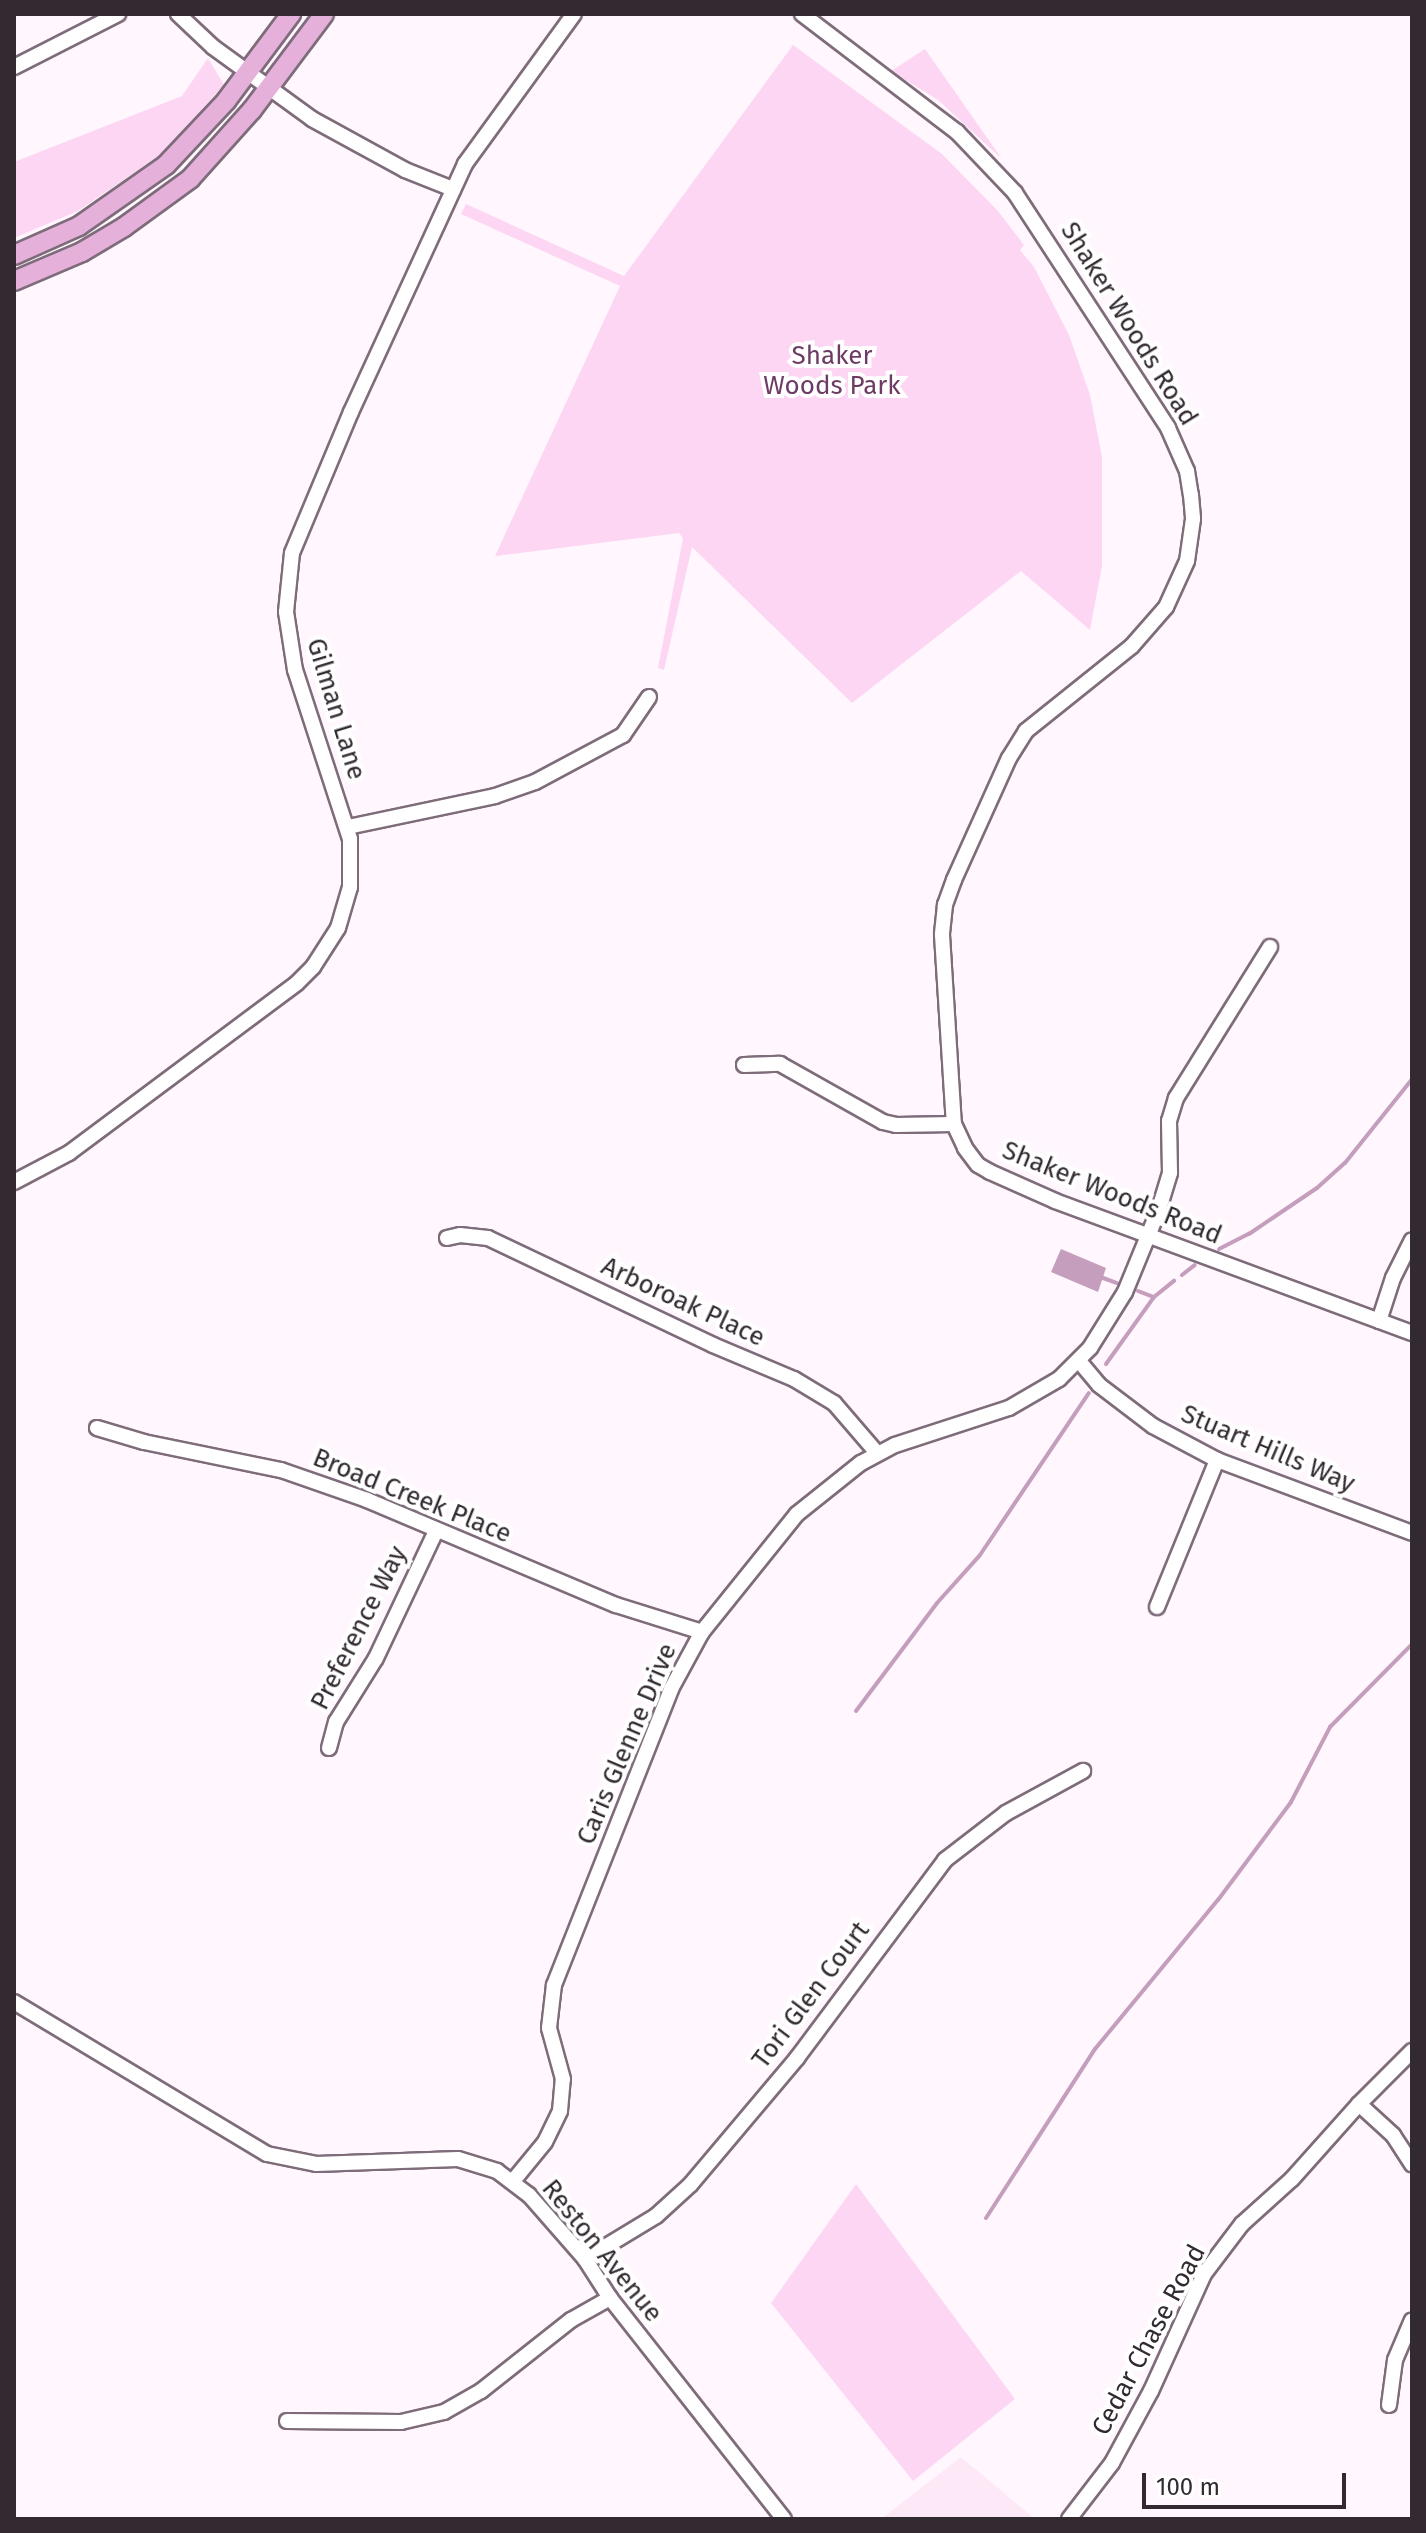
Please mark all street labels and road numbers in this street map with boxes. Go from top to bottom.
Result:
street label: Shaker Woods Road [1054,217,1204,431]
street label: Gilman Lane [300,635,372,783]
street label: Shaker Woods Road [998,1135,1226,1251]
street label: Arboroak Place [596,1251,770,1353]
street label: Stuart Hills Way [1176,1398,1360,1500]
street label: Broad Creek Place [308,1442,516,1550]
street label: Preference Way [304,1541,414,1715]
street label: Caris Glenne Drive [571,1639,683,1849]
street label: Tori Glen Court [746,1916,876,2074]
street label: Reston Avenue [535,2173,669,2329]
street label: Cedar Chase Road [1086,2239,1212,2441]

